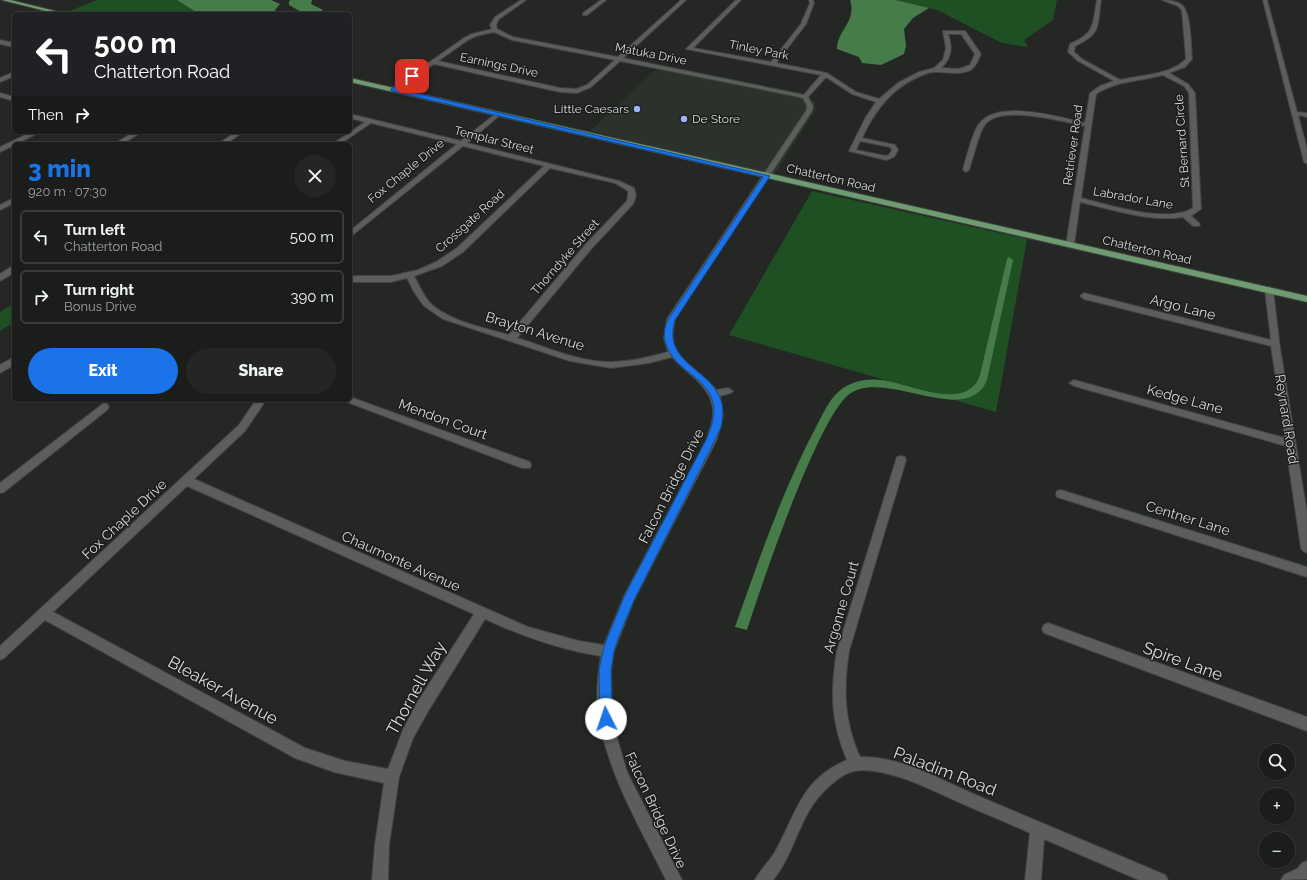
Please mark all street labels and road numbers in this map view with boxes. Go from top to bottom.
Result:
street label: Tinley Park [728,37,791,63]
street label: Matuka Drive [614,40,688,68]
street label: Earnings Drive [459,50,539,80]
street label: St Bernard Circle [1172,94,1192,188]
street label: Retriever Road [1060,104,1086,186]
street label: Templar Street [453,123,535,157]
street label: Fox Chaple Drive [365,136,447,206]
street label: Chatterton Road [785,161,877,195]
street label: Labrador Lane [1092,184,1174,212]
street label: Crossgate Road [433,186,507,256]
street label: Thorndyke Street [528,216,602,298]
street label: Chatterton Road [1101,233,1193,267]
street label: Argo Lane [1149,291,1217,323]
street label: Brayton Avenue [484,308,586,354]
street label: Reynard Road [1272,373,1302,465]
street label: Kedge Lane [1145,381,1225,417]
street label: Mendon Court [396,396,490,443]
street label: Falcon Bridge Drive [635,426,707,546]
street label: Fox Chaple Drive [79,476,169,562]
street label: Centner Lane [1144,498,1232,538]
street label: Chaumonte Avenue [339,528,463,594]
street label: Argonne Court [820,559,862,655]
street label: Spire Lane [1140,637,1226,685]
street label: Thornell Way [382,638,450,738]
street label: Bleaker Avenue [164,651,282,729]
street label: Paladim Road [891,742,999,800]
street label: Falcon Bridge Drive [622,749,690,871]

